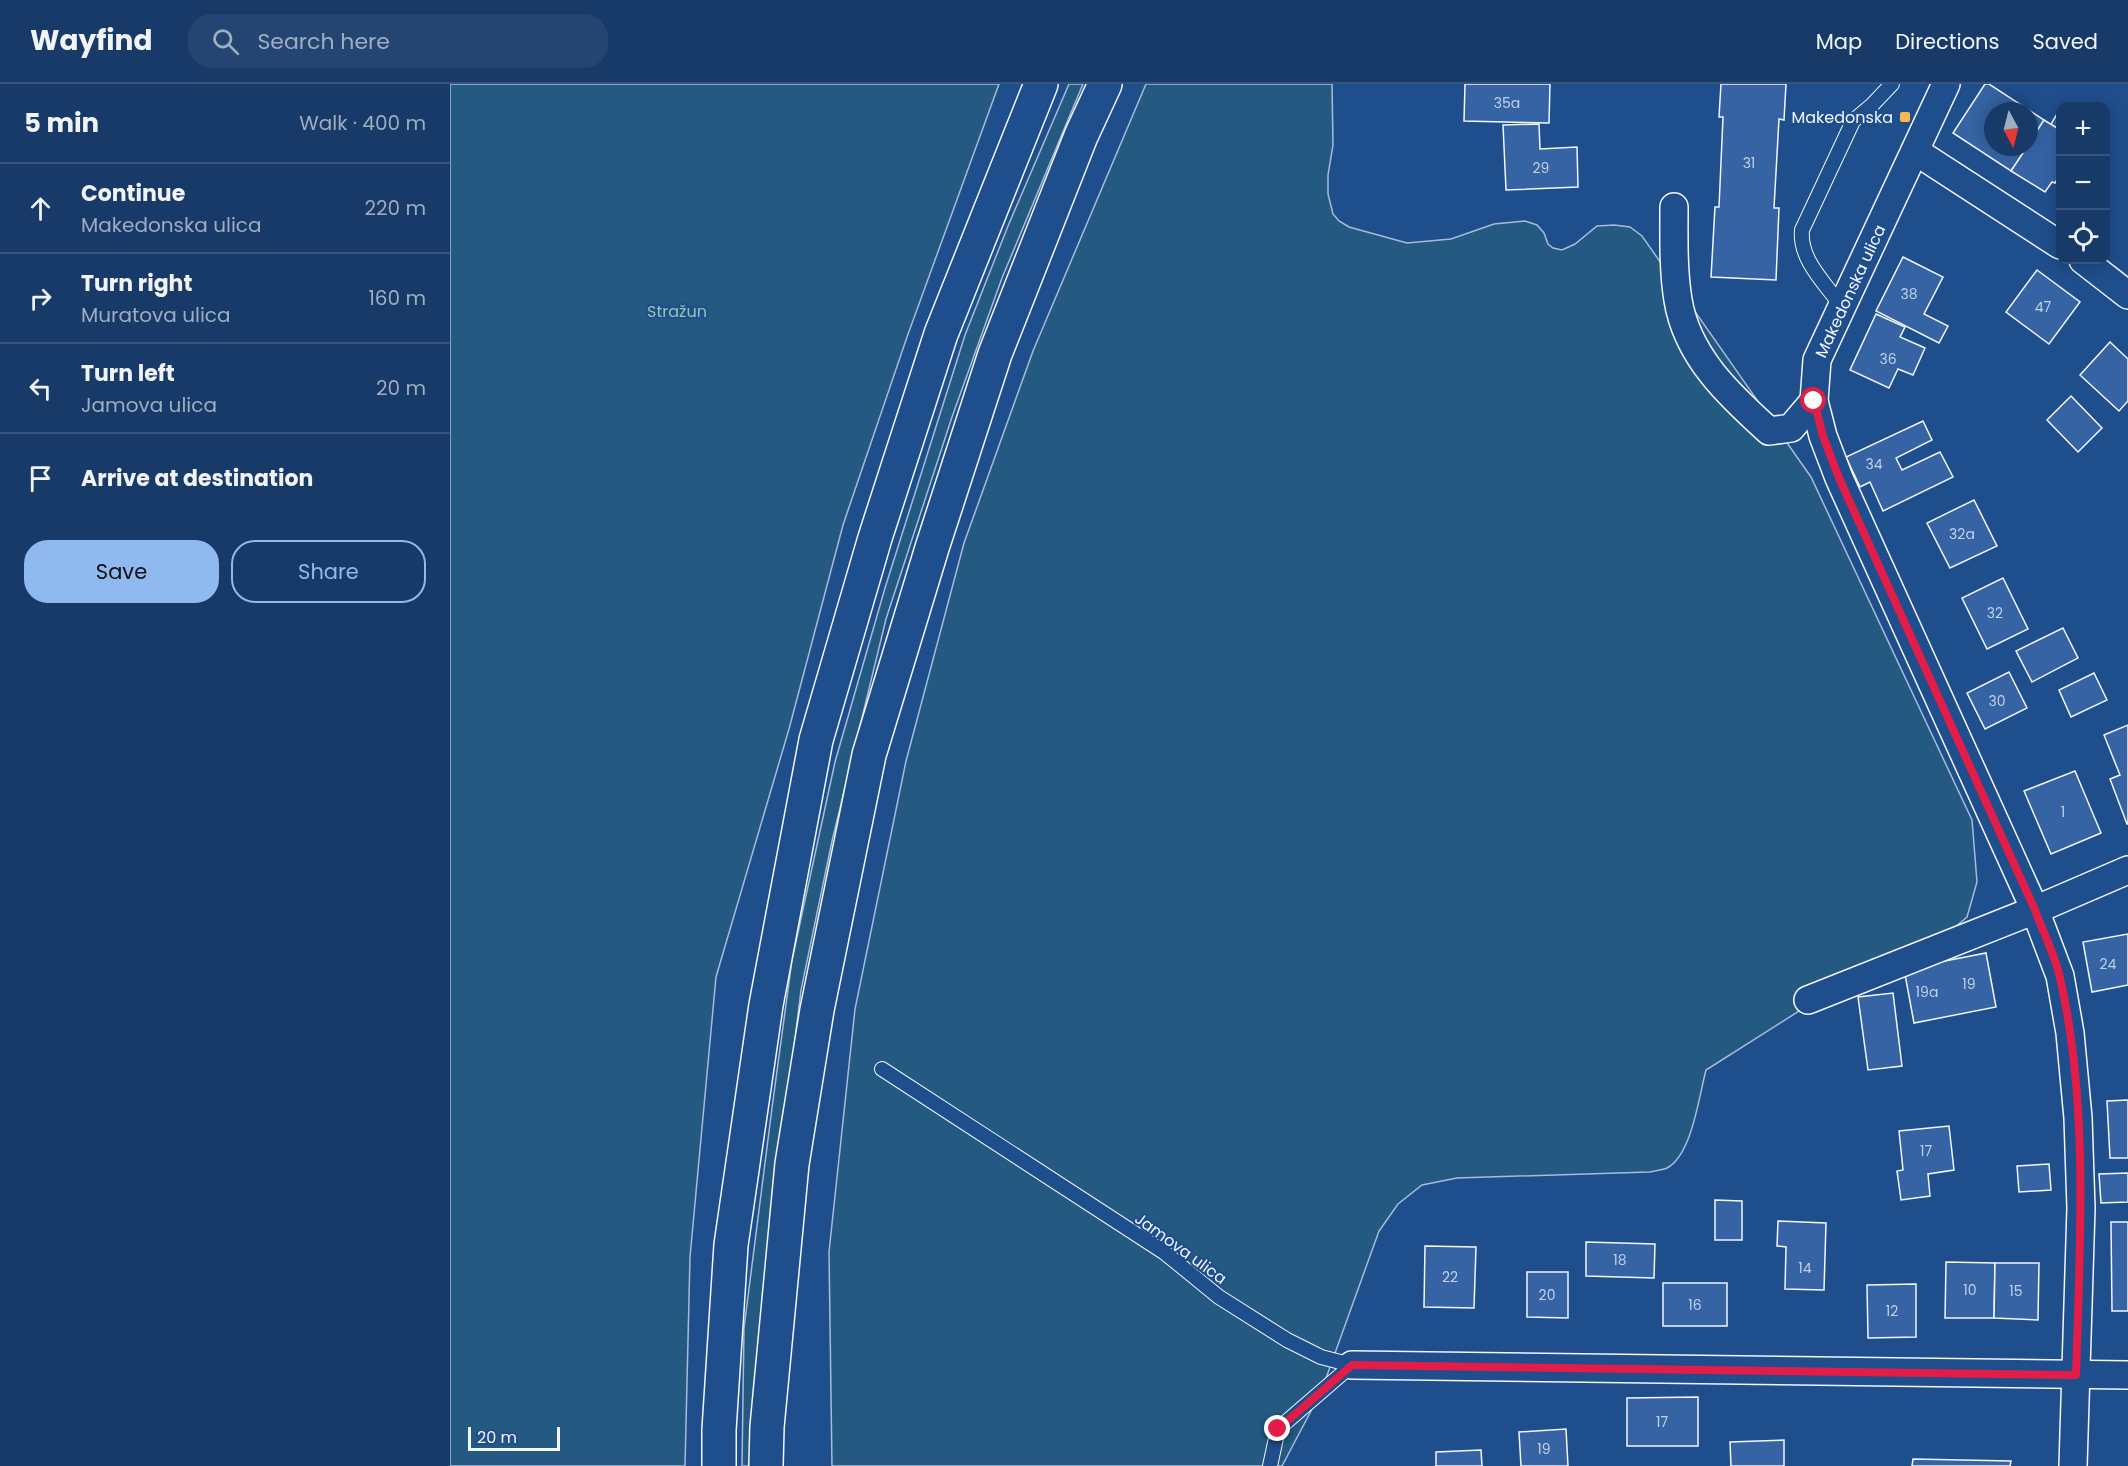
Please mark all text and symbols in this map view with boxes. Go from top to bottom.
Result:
search box [188,14,608,68]
text: Wayfind [30,21,152,60]
icon: search [209,25,242,58]
text: Search here [257,26,390,57]
text: Map [1816,27,1862,56]
text: Directions [1895,27,1999,56]
text: Saved [2032,27,2098,56]
house number: 35a [1494,93,1520,113]
north arrow [1984,102,2038,156]
map controls [2056,102,2110,264]
button: + [2056,102,2110,156]
text: 5 min [24,105,99,141]
place label: Makedonska [1792,106,1893,129]
text: Walk · 400 m [299,109,426,137]
marker: Makedonska [1898,110,1912,124]
house number: 31 [1743,153,1755,173]
button: − [2056,156,2110,210]
house number: 29 [1533,158,1549,178]
text: Continue [81,178,185,209]
icon: ahead [24,192,57,225]
text: 220 m [365,194,426,222]
button: locate [2056,210,2110,264]
text: Makedonska ulica [81,211,261,239]
street label: Makedonska ulica [1810,221,1891,361]
text: Turn right [81,268,192,299]
icon: right [24,282,57,315]
text: 160 m [368,284,426,312]
house number: 38 [1900,284,1918,304]
house number: 47 [2035,297,2052,317]
park label: Stražun [647,300,707,323]
text: Muratova ulica [81,301,230,329]
house number: 36 [1879,349,1897,369]
text: Turn left [81,358,175,389]
icon: left [24,372,57,405]
text: 20 m [376,374,426,402]
route start [1800,387,1826,413]
text: Jamova ulica [81,391,217,419]
house number: 34 [1865,454,1883,474]
icon: arrive [24,462,57,495]
text: Arrive at destination [81,463,313,494]
house number: 32a [1949,524,1975,544]
button: Save [24,540,219,603]
button: Share [231,540,426,603]
house number: 32 [1987,603,2003,623]
house number: 30 [1988,691,2006,711]
house number: 1 [2061,802,2065,822]
house number: 24 [2100,954,2117,974]
house number: 19 [1962,974,1976,994]
house number: 19a [1916,982,1938,1002]
house number: 17 [1920,1141,1932,1161]
street label: Jamova ulica [1130,1207,1231,1290]
house number: 18 [1613,1250,1627,1270]
house number: 14 [1798,1258,1812,1278]
house number: 22 [1442,1267,1458,1287]
house number: 10 [1963,1280,1977,1300]
house number: 15 [2009,1281,2023,1301]
house number: 20 [1539,1285,1555,1305]
house number: 16 [1688,1295,1702,1315]
house number: 12 [1886,1301,1898,1321]
house number: 17 [1656,1412,1668,1432]
route end [1264,1415,1290,1441]
scale bar [468,1424,560,1452]
text: 20 m [477,1426,517,1449]
house number: 19 [1537,1439,1551,1459]

